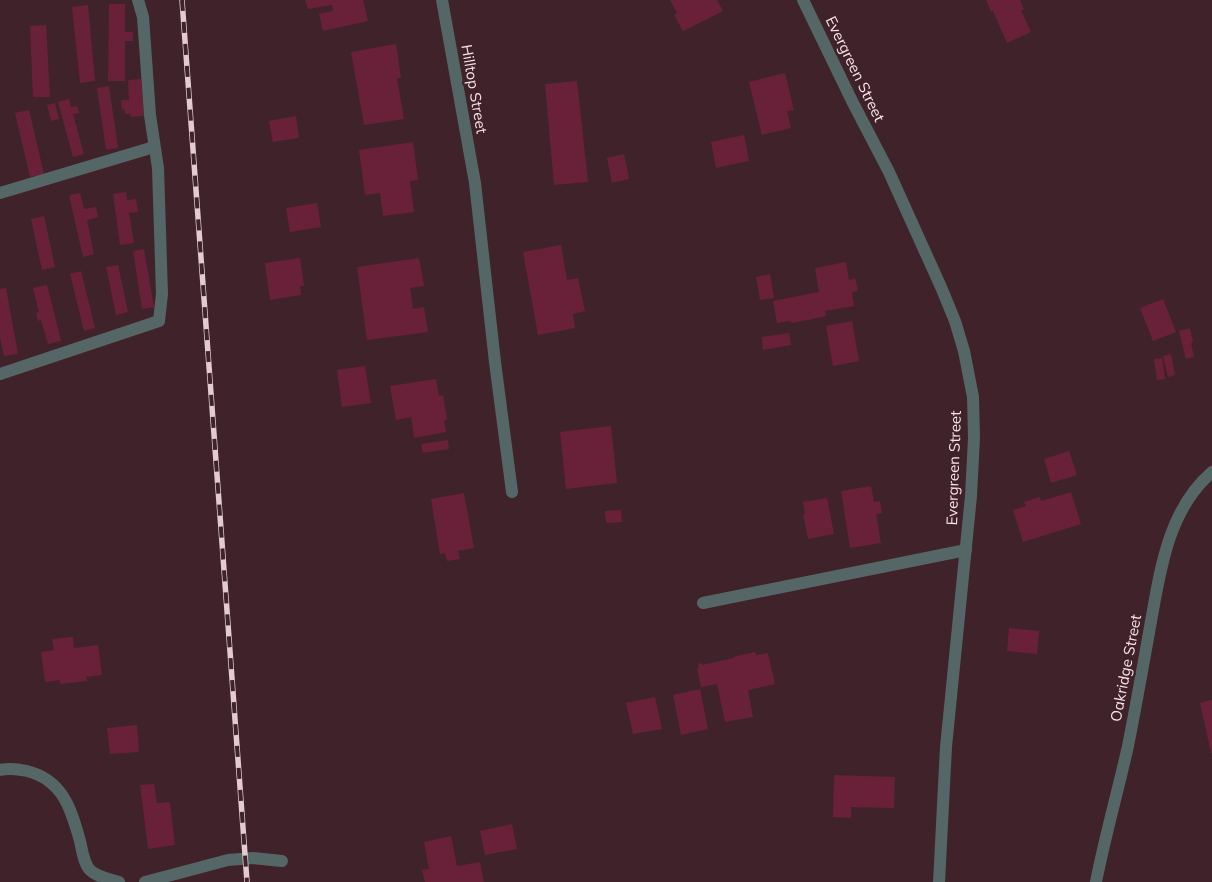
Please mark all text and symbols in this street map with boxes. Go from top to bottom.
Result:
street label: Evergreen Street [822,13,889,125]
street label: Hilltop Street [457,43,492,135]
street label: Evergreen Street [942,410,965,526]
street label: Oakridge Street [1106,613,1145,723]

